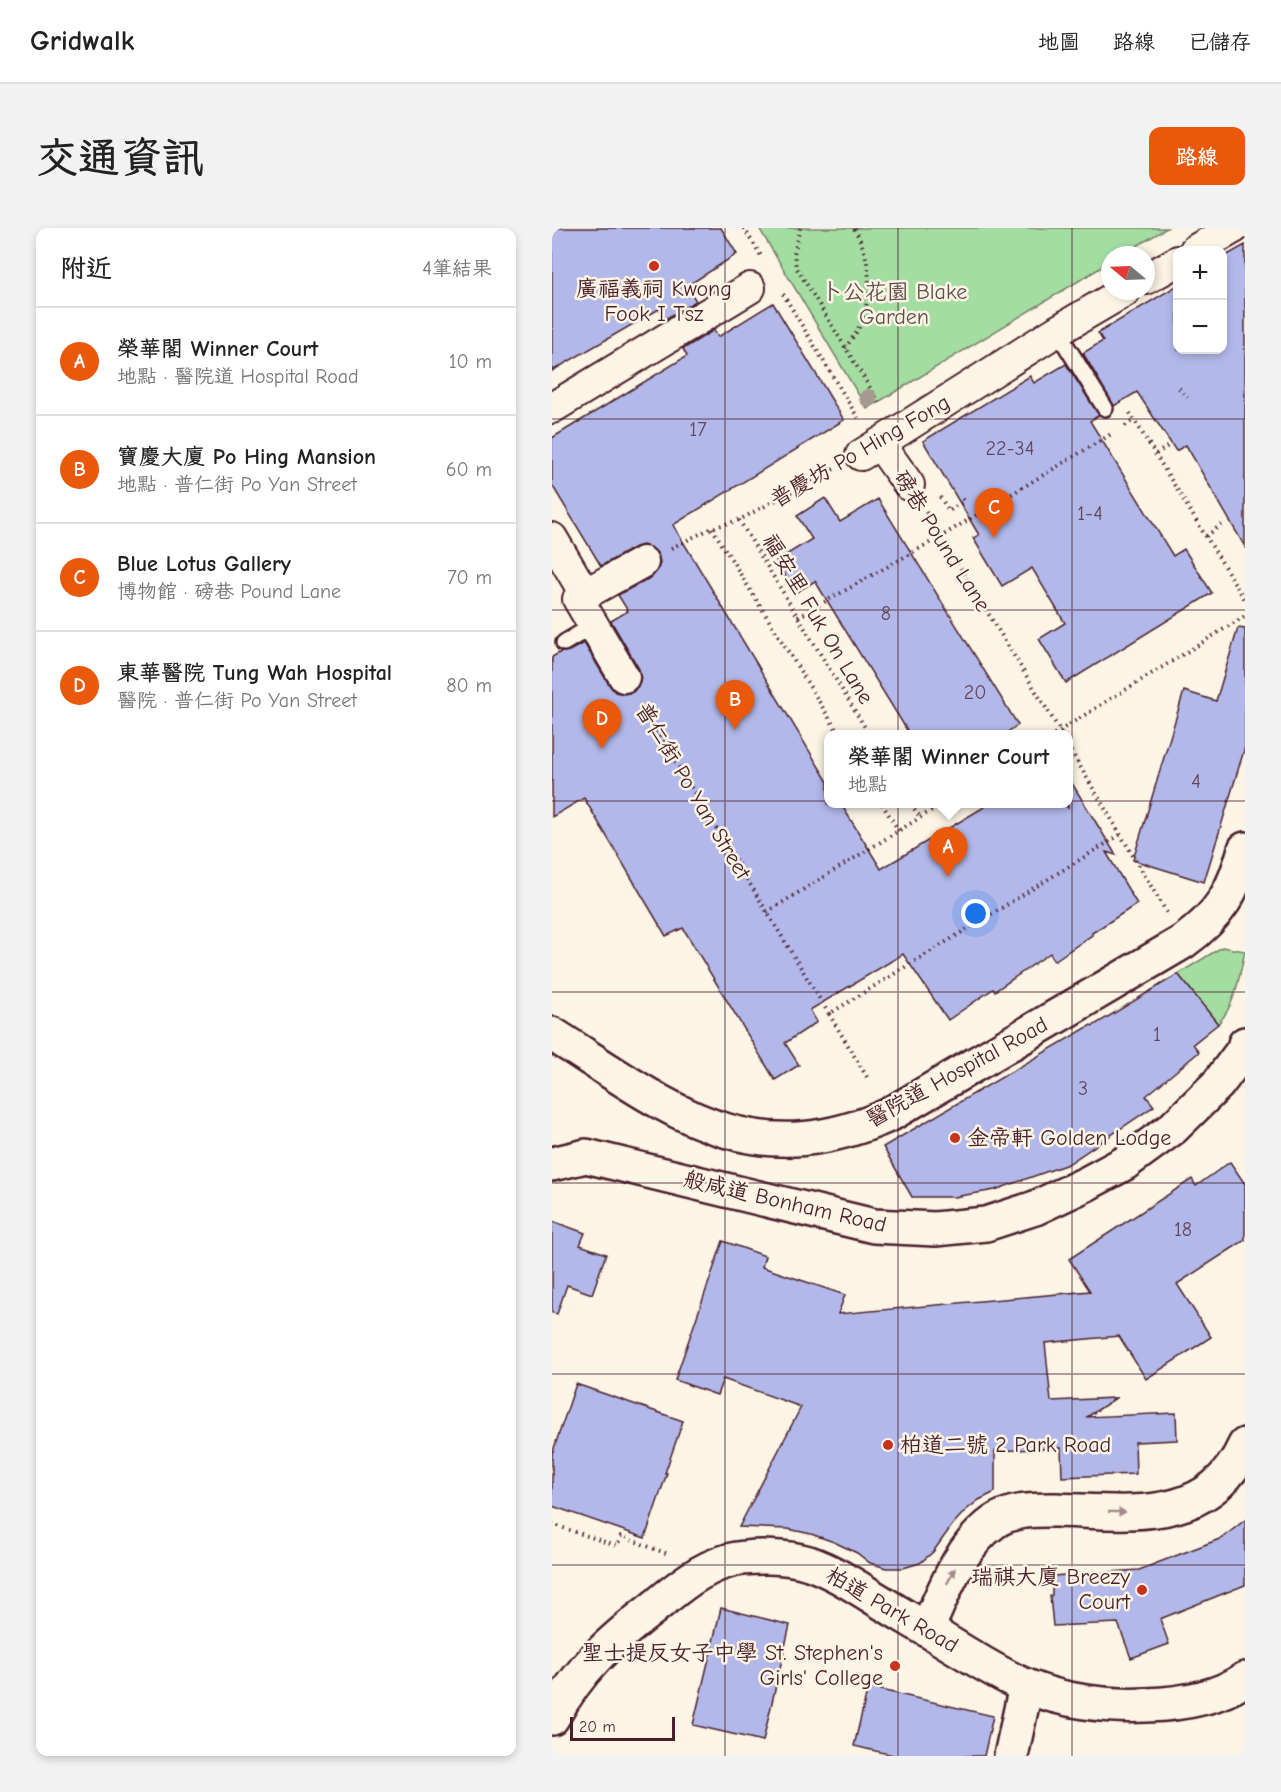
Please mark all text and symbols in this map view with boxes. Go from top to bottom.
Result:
text: Gridwalk [30,25,134,57]
text: 地圖 [1038,30,1080,54]
text: 路線 [1113,30,1155,54]
text: 已儲存 [1188,30,1251,54]
button: 路線 [1149,127,1245,185]
text: 交通資訊 [36,134,204,183]
north arrow [1101,246,1155,300]
map controls [1173,246,1227,354]
button: + [1173,246,1227,300]
text: 附近 [60,254,112,284]
text: 4筆結果 [422,257,492,280]
marker: 廣福義祠 Kwong Fook I Tsz [647,259,661,273]
place label: 廣福義祠 Kwong Fook I Tsz [576,276,732,327]
park label: 卜公花園 Blake Garden [821,279,967,330]
button: − [1173,300,1227,354]
text: 榮華閣 Winner Court [117,336,318,362]
text: A [74,350,85,373]
text: 10 m [449,350,492,373]
text: 地點 · 醫院道 Hospital Road [117,365,359,388]
street label: 普慶坊 Po Hing Fong [766,389,954,513]
house number: 17 [689,418,707,441]
house number: 22-34 [986,437,1034,460]
text: 寶慶大廈 Po Hing Mansion [117,444,376,470]
text: B [73,458,86,481]
text: 60 m [446,458,492,481]
street label: 磅巷 Pound Lane [888,465,996,617]
text: 地點 · 普仁街 Po Yan Street [117,473,357,496]
pin: C [974,488,1014,538]
house number: 1-4 [1077,502,1103,525]
street label: 福安里 Fuk On Lane [757,529,879,709]
text: Blue Lotus Gallery [117,551,291,577]
text: C [73,566,86,589]
text: 70 m [447,566,492,589]
text: 博物館 · 磅巷 Pound Lane [117,580,341,603]
house number: 8 [881,602,891,625]
text: 東華醫院 Tung Wah Hospital [117,660,392,686]
text: D [73,674,86,697]
text: 80 m [446,674,492,697]
pin: B [716,680,754,730]
house number: 20 [964,681,986,704]
text: 醫院 · 普仁街 Po Yan Street [117,689,357,712]
street label: 普仁街 Po Yan Street [630,698,756,885]
pin: D [583,700,622,749]
popup [824,730,1073,808]
text: 榮華閣 Winner Court [848,744,1049,770]
house number: 4 [1191,770,1201,793]
text: 地點 [848,773,888,796]
pin: A [928,828,968,877]
your location [961,899,990,928]
street label: 醫院道 Hospital Road [862,1011,1052,1133]
house number: 1 [1153,1023,1161,1046]
house number: 3 [1078,1077,1088,1100]
place label: 金帝軒 Golden Lodge [967,1125,1171,1151]
marker: 金帝軒 Golden Lodge [948,1131,962,1145]
street label: 般咸道 Bonham Road [681,1166,889,1238]
house number: 18 [1174,1218,1192,1241]
place label: 柏道二號 2 Park Road [900,1432,1111,1458]
marker: 柏道二號 2 Park Road [881,1438,895,1452]
one-way arrow [1107,1507,1126,1516]
street label: 柏道 Park Road [821,1562,963,1658]
place label: 瑞祺大廈 Breezy Court [971,1564,1131,1615]
one-way arrow [947,1568,956,1585]
marker: 瑞祺大廈 Breezy Court [1135,1583,1149,1597]
place label: 聖士提反女子中學 St. Stephen's Girls' College [582,1640,883,1691]
marker: 聖士提反女子中學 St. Stephen's Girls' College [888,1659,902,1673]
scale bar [570,1714,675,1742]
text: 20 m [579,1718,616,1736]

